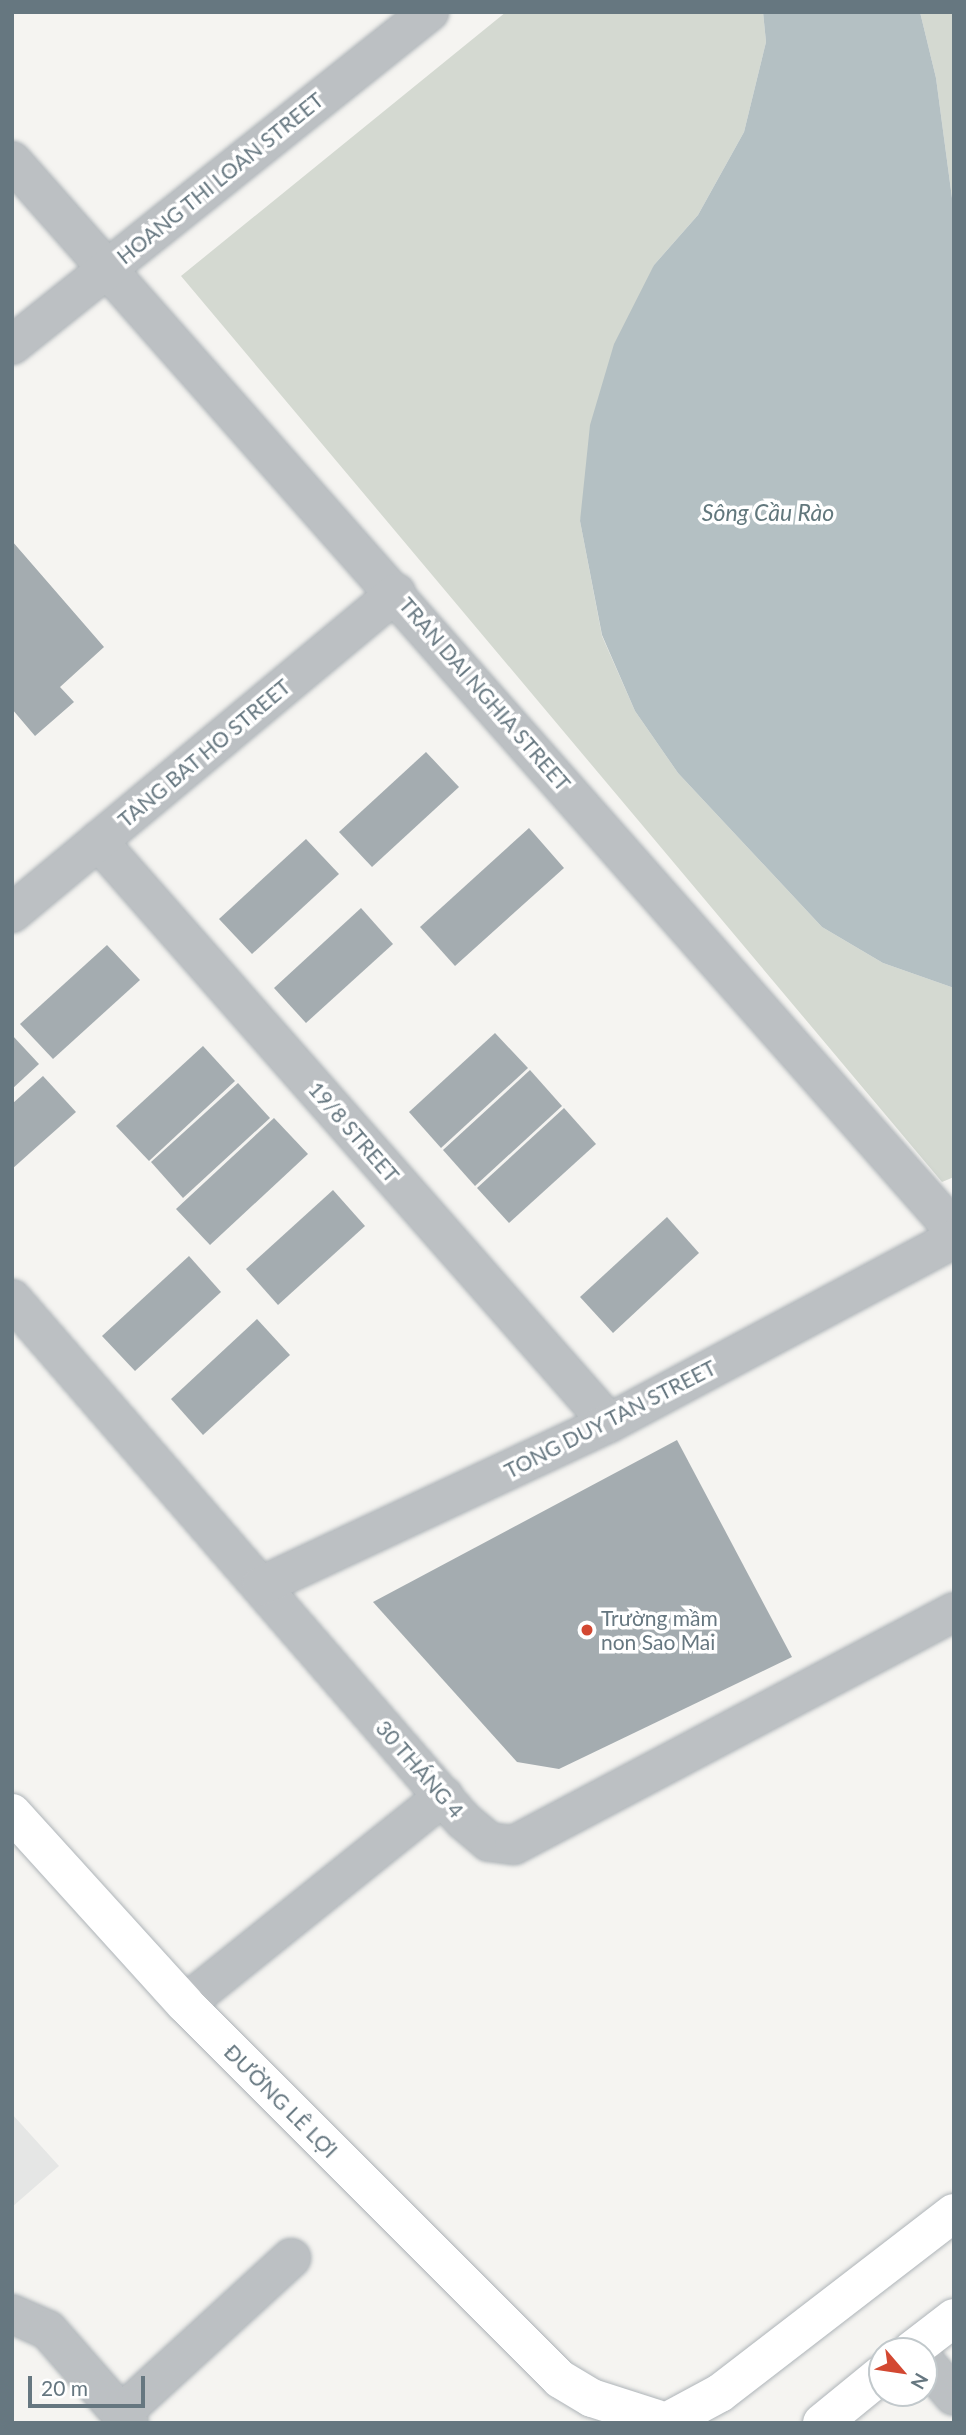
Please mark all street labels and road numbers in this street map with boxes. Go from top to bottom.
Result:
street label: HOANG THI LOAN STREET [111,87,329,269]
street label: TRAN DAI NGHIA STREET [394,592,576,796]
street label: TANG BAT HO STREET [113,673,295,833]
street label: 19/8 STREET [303,1077,405,1187]
street label: TONG DUY TAN STREET [499,1354,721,1484]
street label: 30 THÁNG 4 [371,1715,469,1823]
street label: ĐƯỜNG LÊ LỢI [219,2039,343,2163]

